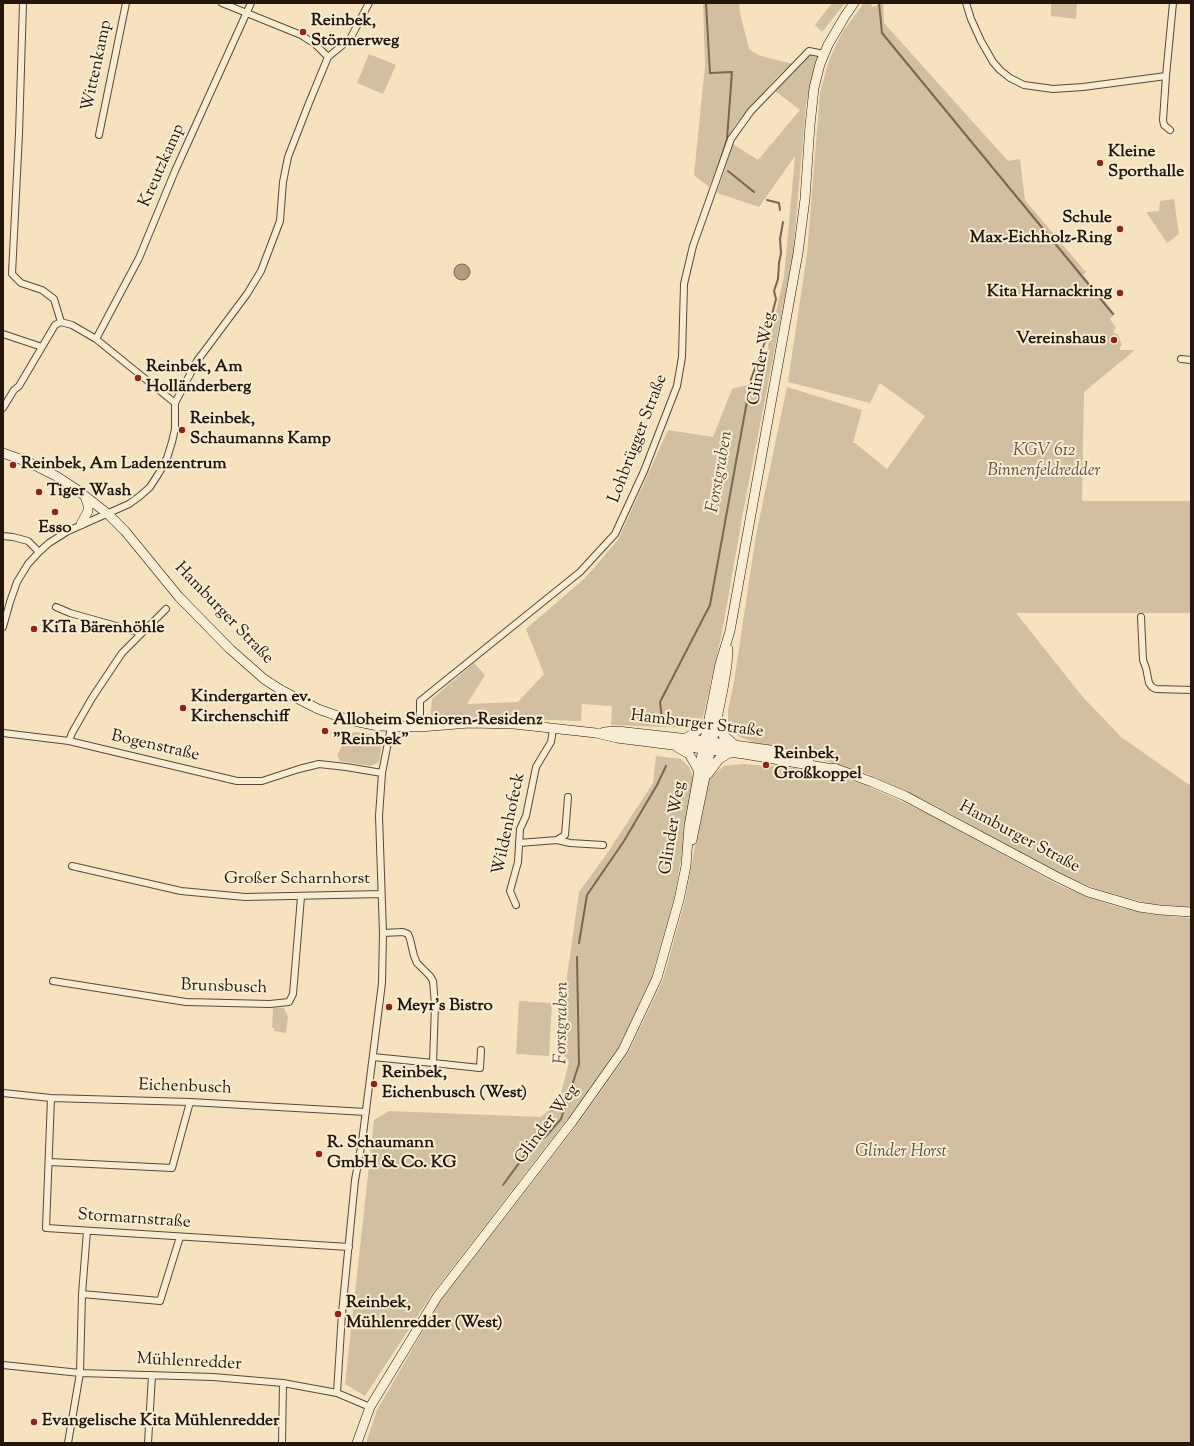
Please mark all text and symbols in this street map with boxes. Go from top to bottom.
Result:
place label: Reinbek, Störmerweg [311,12,399,52]
street label: Wittenkamp [78,19,118,113]
marker: Reinbek, Störmerweg [298,27,308,37]
street label: Kreutzkamp [136,121,190,211]
place label: Kleine Sporthalle [1108,143,1184,183]
marker: Kleine Sporthalle [1095,158,1105,168]
place label: Schule Max-Eichholz-Ring [970,209,1112,249]
marker: Schule Max-Eichholz-Ring [1115,224,1125,234]
place label: Kita Harnackring [987,283,1112,303]
marker: Kita Harnackring [1115,288,1125,298]
street label: Glinder Weg [745,311,781,407]
place label: Vereinshaus [1016,330,1106,350]
marker: Vereinshaus [1109,335,1119,345]
place label: Reinbek, Am Holländerberg [146,358,251,398]
street label: Lohbrügger Straße [605,372,673,506]
marker: Reinbek, Am Holländerberg [133,373,143,383]
place label: Reinbek, Schaumanns Kamp [190,410,331,450]
marker: Reinbek, Schaumanns Kamp [177,425,187,435]
water label: Forstgraben [703,429,739,515]
park label: KGV 612 Binnenfeldredder [987,442,1101,482]
place label: Reinbek, Am Ladenzentrum [21,455,227,475]
marker: Reinbek, Am Ladenzentrum [8,460,18,470]
place label: Tiger Wash [47,482,131,502]
marker: Tiger Wash [34,487,44,497]
marker: Esso [50,507,60,517]
place label: Esso [39,519,71,539]
street label: Hamburger Straße [169,559,277,669]
place label: KiTa Bärenhöhle [42,619,164,639]
marker: KiTa Bärenhöhle [29,624,39,634]
place label: Kindergarten ev. Kirchenschiff [191,688,311,728]
marker: Kindergarten ev. Kirchenschiff [178,703,188,713]
street label: Hamburger Straße [629,707,765,743]
place label: Alloheim Senioren-Residenz "Reinbek" [333,711,543,751]
marker: Alloheim Senioren-Residenz "Reinbek" [320,726,330,736]
street label: Bogenstraße [109,727,201,767]
place label: Reinbek, Großkoppel [774,745,862,785]
marker: Reinbek, Großkoppel [761,760,771,770]
street label: Wildenhofeck [489,771,531,877]
street label: Glinder Weg [657,780,691,876]
street label: Hamburger Straße [955,798,1083,878]
street label: Großer Scharnhorst [224,870,370,890]
street label: Brunsbusch [180,976,268,1000]
water label: Forstgraben [551,981,575,1065]
place label: Meyr's Bistro [397,997,493,1017]
marker: Meyr's Bistro [384,1002,394,1012]
place label: Reinbek, Eichenbusch (West) [382,1064,527,1104]
street label: Eichenbusch [138,1076,232,1100]
marker: Reinbek, Eichenbusch (West) [369,1079,379,1089]
street label: Glinder Weg [512,1081,584,1169]
place label: R. Schaumann GmbH & Co. KG [327,1134,456,1174]
park label: Glinder Horst [855,1143,947,1163]
marker: R. Schaumann GmbH & Co. KG [314,1149,324,1159]
street label: Stormarnstraße [77,1206,191,1234]
place label: Reinbek, Mühlenredder (West) [346,1294,502,1334]
marker: Reinbek, Mühlenredder (West) [333,1309,343,1319]
street label: Mühlenredder [136,1350,242,1376]
place label: Evangelische Kita Mühlenredder [42,1412,279,1432]
marker: Evangelische Kita Mühlenredder [29,1417,39,1427]

